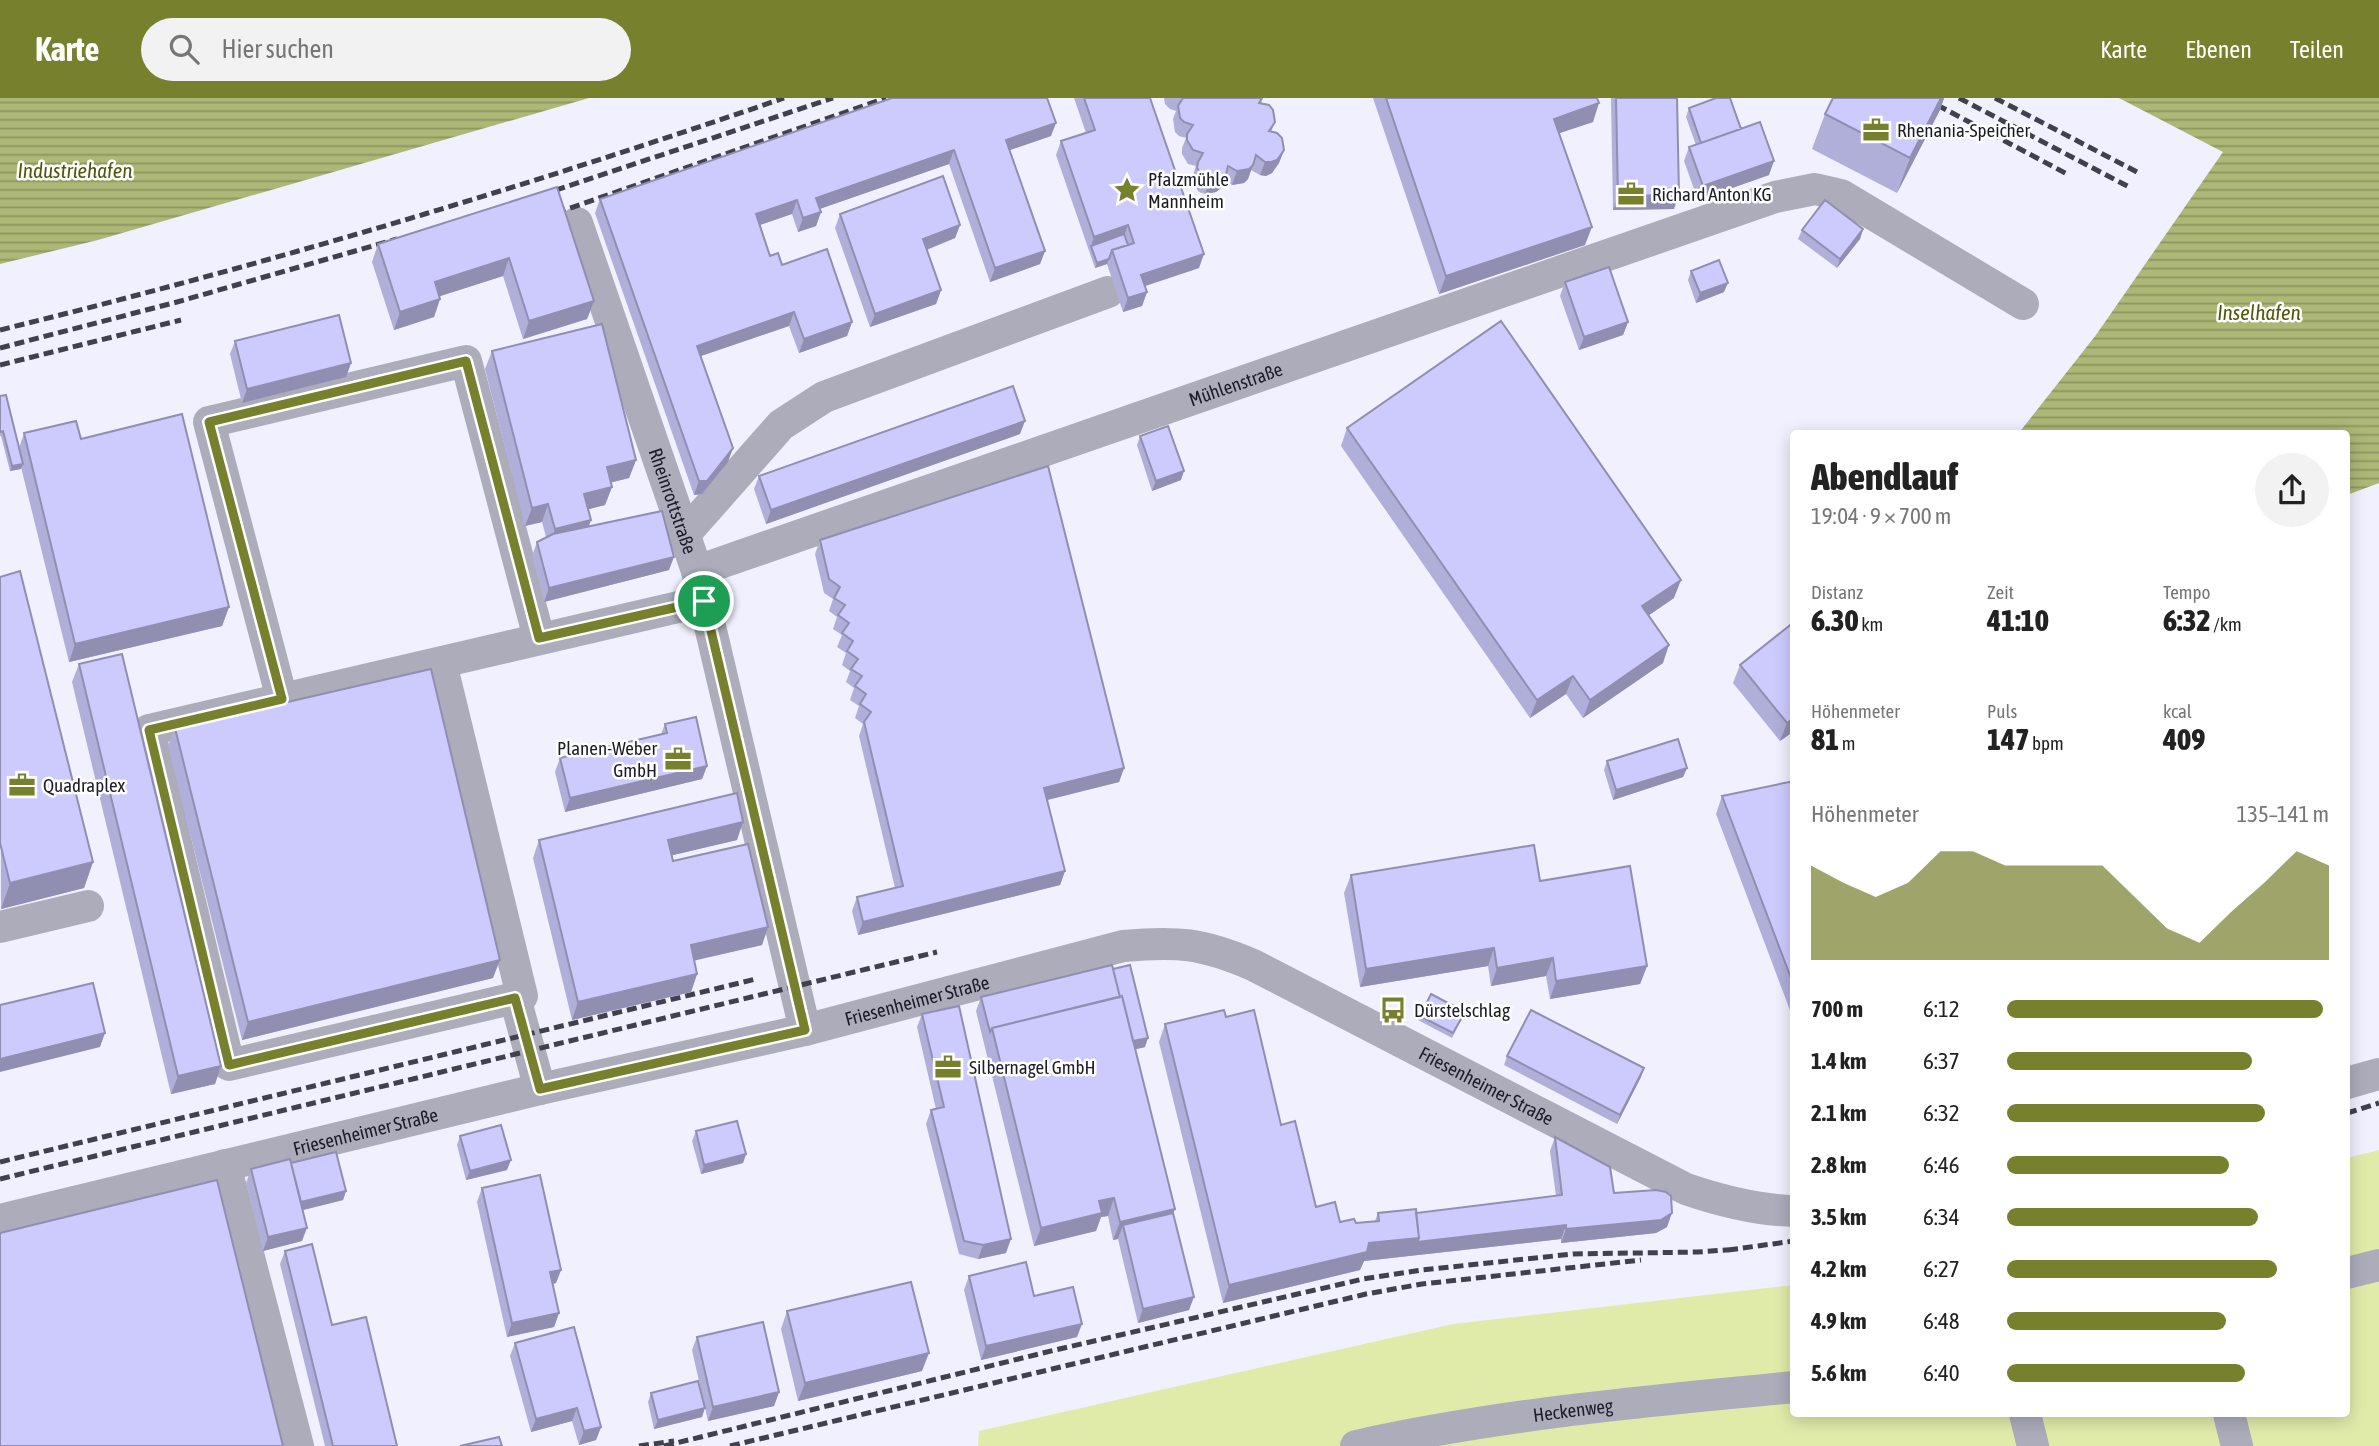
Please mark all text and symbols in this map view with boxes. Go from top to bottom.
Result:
search box [141,18,631,81]
text: Karte [35,30,99,68]
icon: search [165,30,203,68]
text: Hier suchen [221,34,334,64]
text: Karte [2100,36,2147,63]
text: Ebenen [2185,36,2252,63]
text: Teilen [2290,36,2344,63]
office icon: Rhenania-Speicher [1861,115,1891,145]
place label: Rhenania-Speicher [1897,119,2030,141]
water label: Industriehafen [17,158,133,182]
place label: Pfalzmühle Mannheim [1148,168,1229,212]
place icon: Pfalzmühle Mannheim [1112,175,1142,205]
office icon: Richard Anton KG [1616,179,1646,209]
place label: Richard Anton KG [1652,183,1772,205]
water label: Inselhafen [2217,300,2301,324]
street label: Mühlenstraße [1186,358,1285,411]
street label: Rheinrottstraße [644,445,701,557]
button: share [2255,453,2329,527]
text: Abendlauf [1811,455,1958,498]
text: 19:04 · 9 × 700 m [1811,503,1951,529]
pin [674,571,734,631]
text: Distanz [1811,581,1863,603]
text: Zeit [1987,581,2014,603]
text: Tempo [2163,581,2210,603]
icon: arrive [685,582,723,620]
text: 6.30 [1811,603,1859,637]
text: 41:10 [1987,603,2049,637]
text: 6:32 [2163,603,2211,637]
text: km [1859,613,1883,635]
text: /km [2211,613,2242,635]
text: Höhenmeter [1811,700,1900,722]
text: Puls [1987,700,2017,722]
text: kcal [2163,700,2192,722]
text: 81 [1811,722,1839,756]
text: 147 [1987,722,2029,756]
text: 409 [2163,722,2205,756]
text: m [1839,732,1856,754]
text: bpm [2029,732,2064,754]
place label: Planen-Weber GmbH [557,737,657,781]
office icon: Planen-Weber GmbH [663,744,693,774]
office icon: Quadraplex [7,770,37,800]
place label: Quadraplex [43,774,125,796]
text: Höhenmeter [1811,801,1919,827]
text: 135–141 m [2236,801,2329,827]
street label: Friesenheimer Straße [842,971,992,1030]
bus stop icon: Dürstelschlag [1378,995,1408,1025]
text: 700 m [1811,996,1863,1022]
text: 6:12 [1923,996,1960,1022]
place label: Dürstelschlag [1414,999,1511,1021]
street label: Friesenheimer Straße [1415,1042,1557,1130]
text: 1.4 km [1811,1048,1867,1074]
text: 6:37 [1923,1048,1960,1074]
office icon: Silbernagel GmbH [933,1052,963,1082]
place label: Silbernagel GmbH [969,1056,1096,1078]
text: 2.1 km [1811,1100,1867,1126]
text: 6:32 [1923,1100,1960,1126]
street label: Friesenheimer Straße [291,1103,440,1160]
text: 2.8 km [1811,1152,1867,1178]
text: 6:46 [1923,1152,1960,1178]
text: 3.5 km [1811,1204,1867,1230]
text: 6:34 [1923,1204,1960,1230]
text: 4.2 km [1811,1256,1867,1282]
text: 6:27 [1923,1256,1960,1282]
text: 4.9 km [1811,1308,1867,1334]
text: 6:48 [1923,1308,1960,1334]
text: 5.6 km [1811,1360,1867,1386]
text: 6:40 [1923,1360,1960,1386]
street label: Heckenweg [1532,1394,1615,1426]

